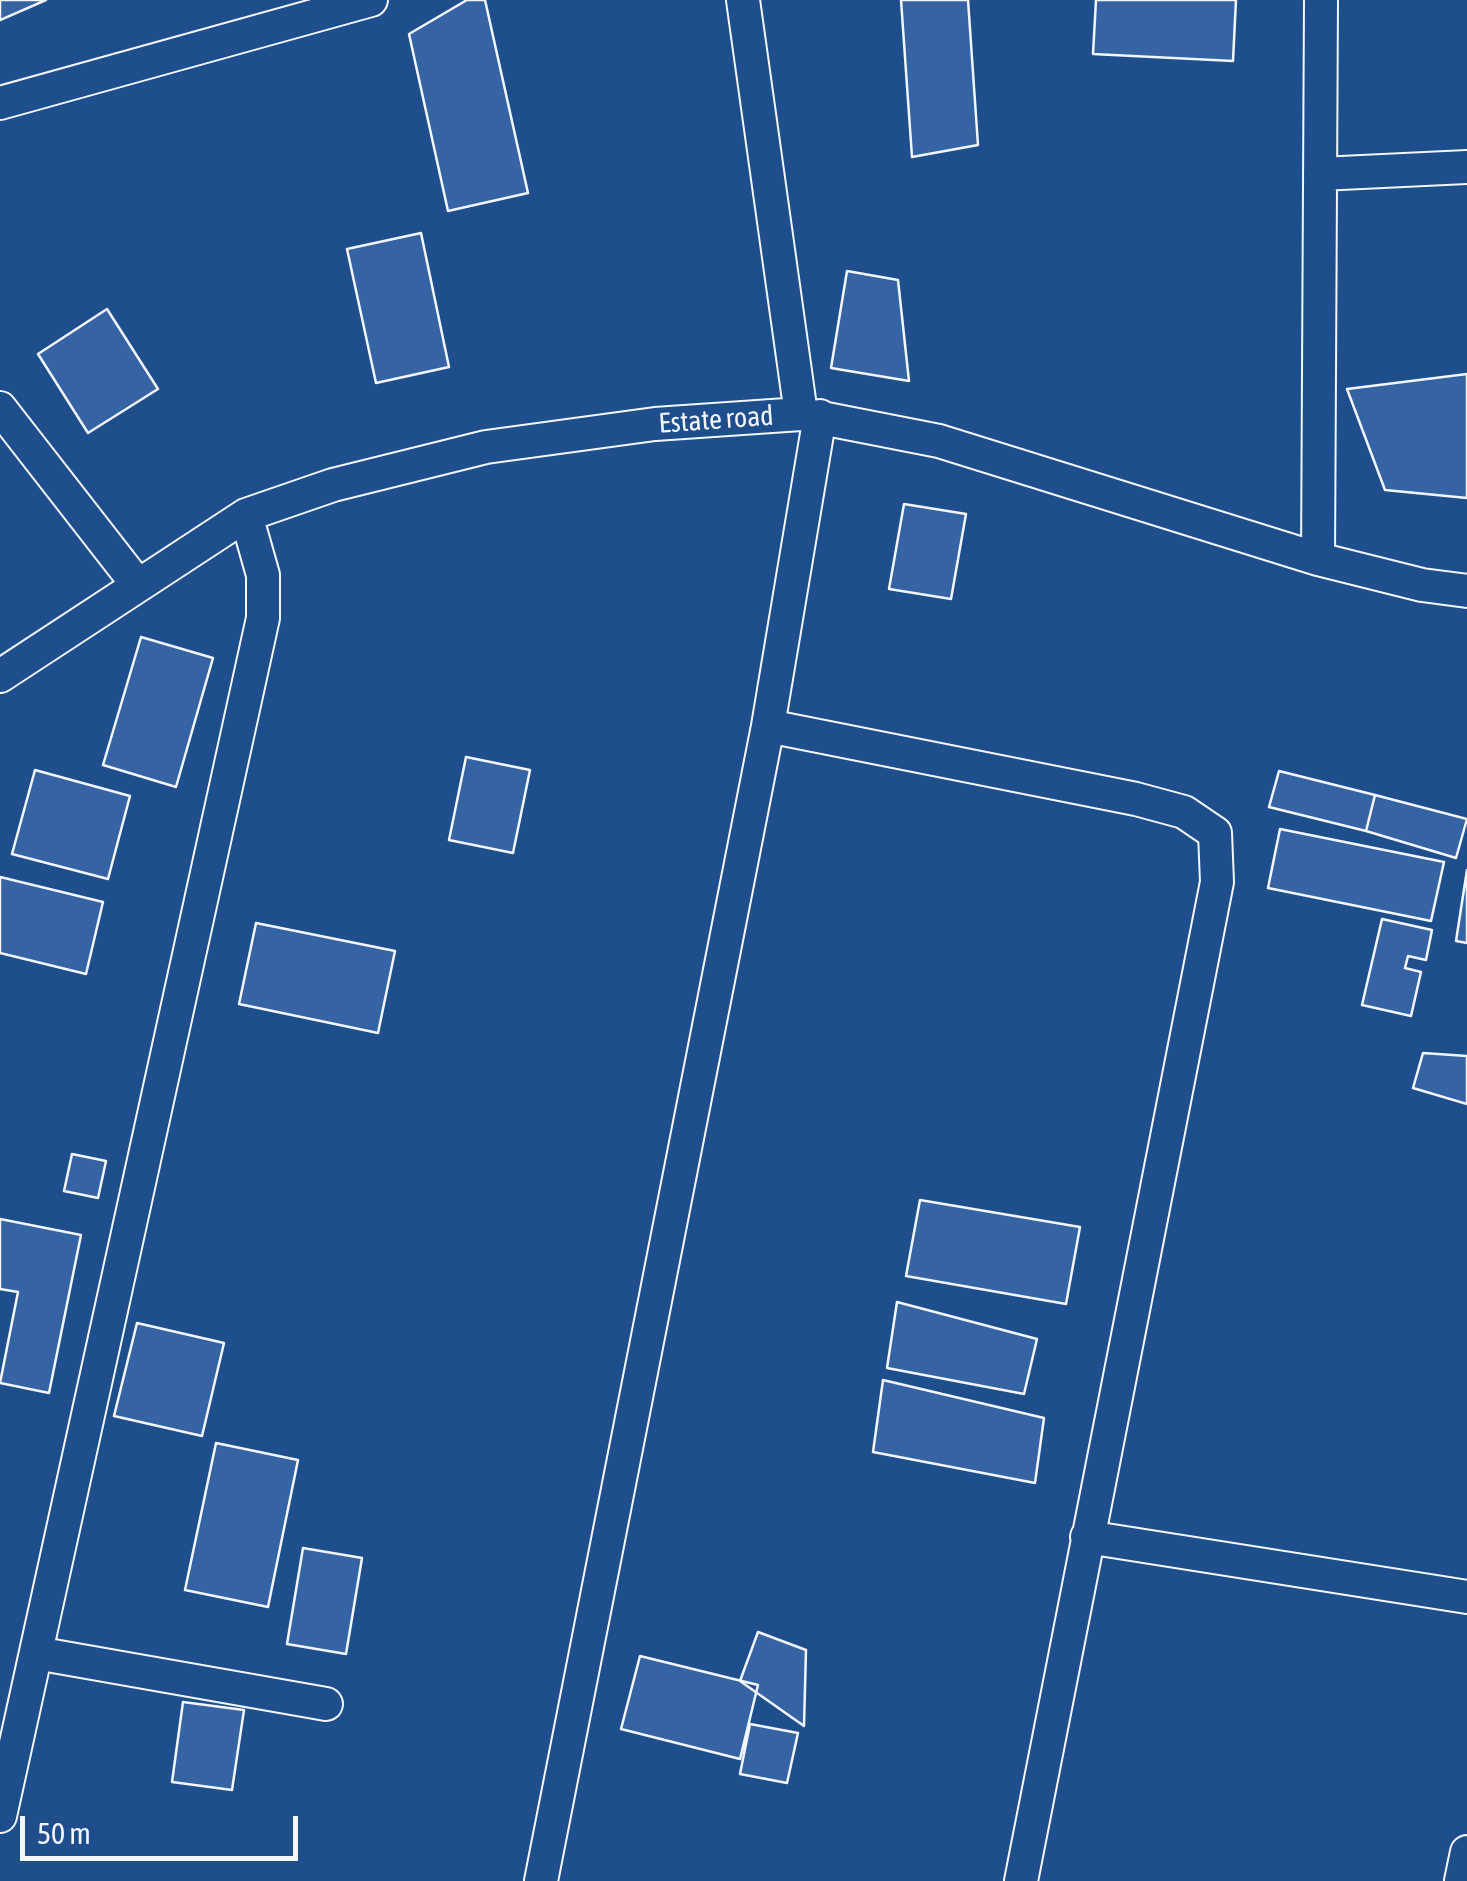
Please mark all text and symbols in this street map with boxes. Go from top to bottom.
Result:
street label: Estate road [657,399,775,441]
scale bar [25,1796,302,1858]
text: 50 m [37,1816,91,1850]

